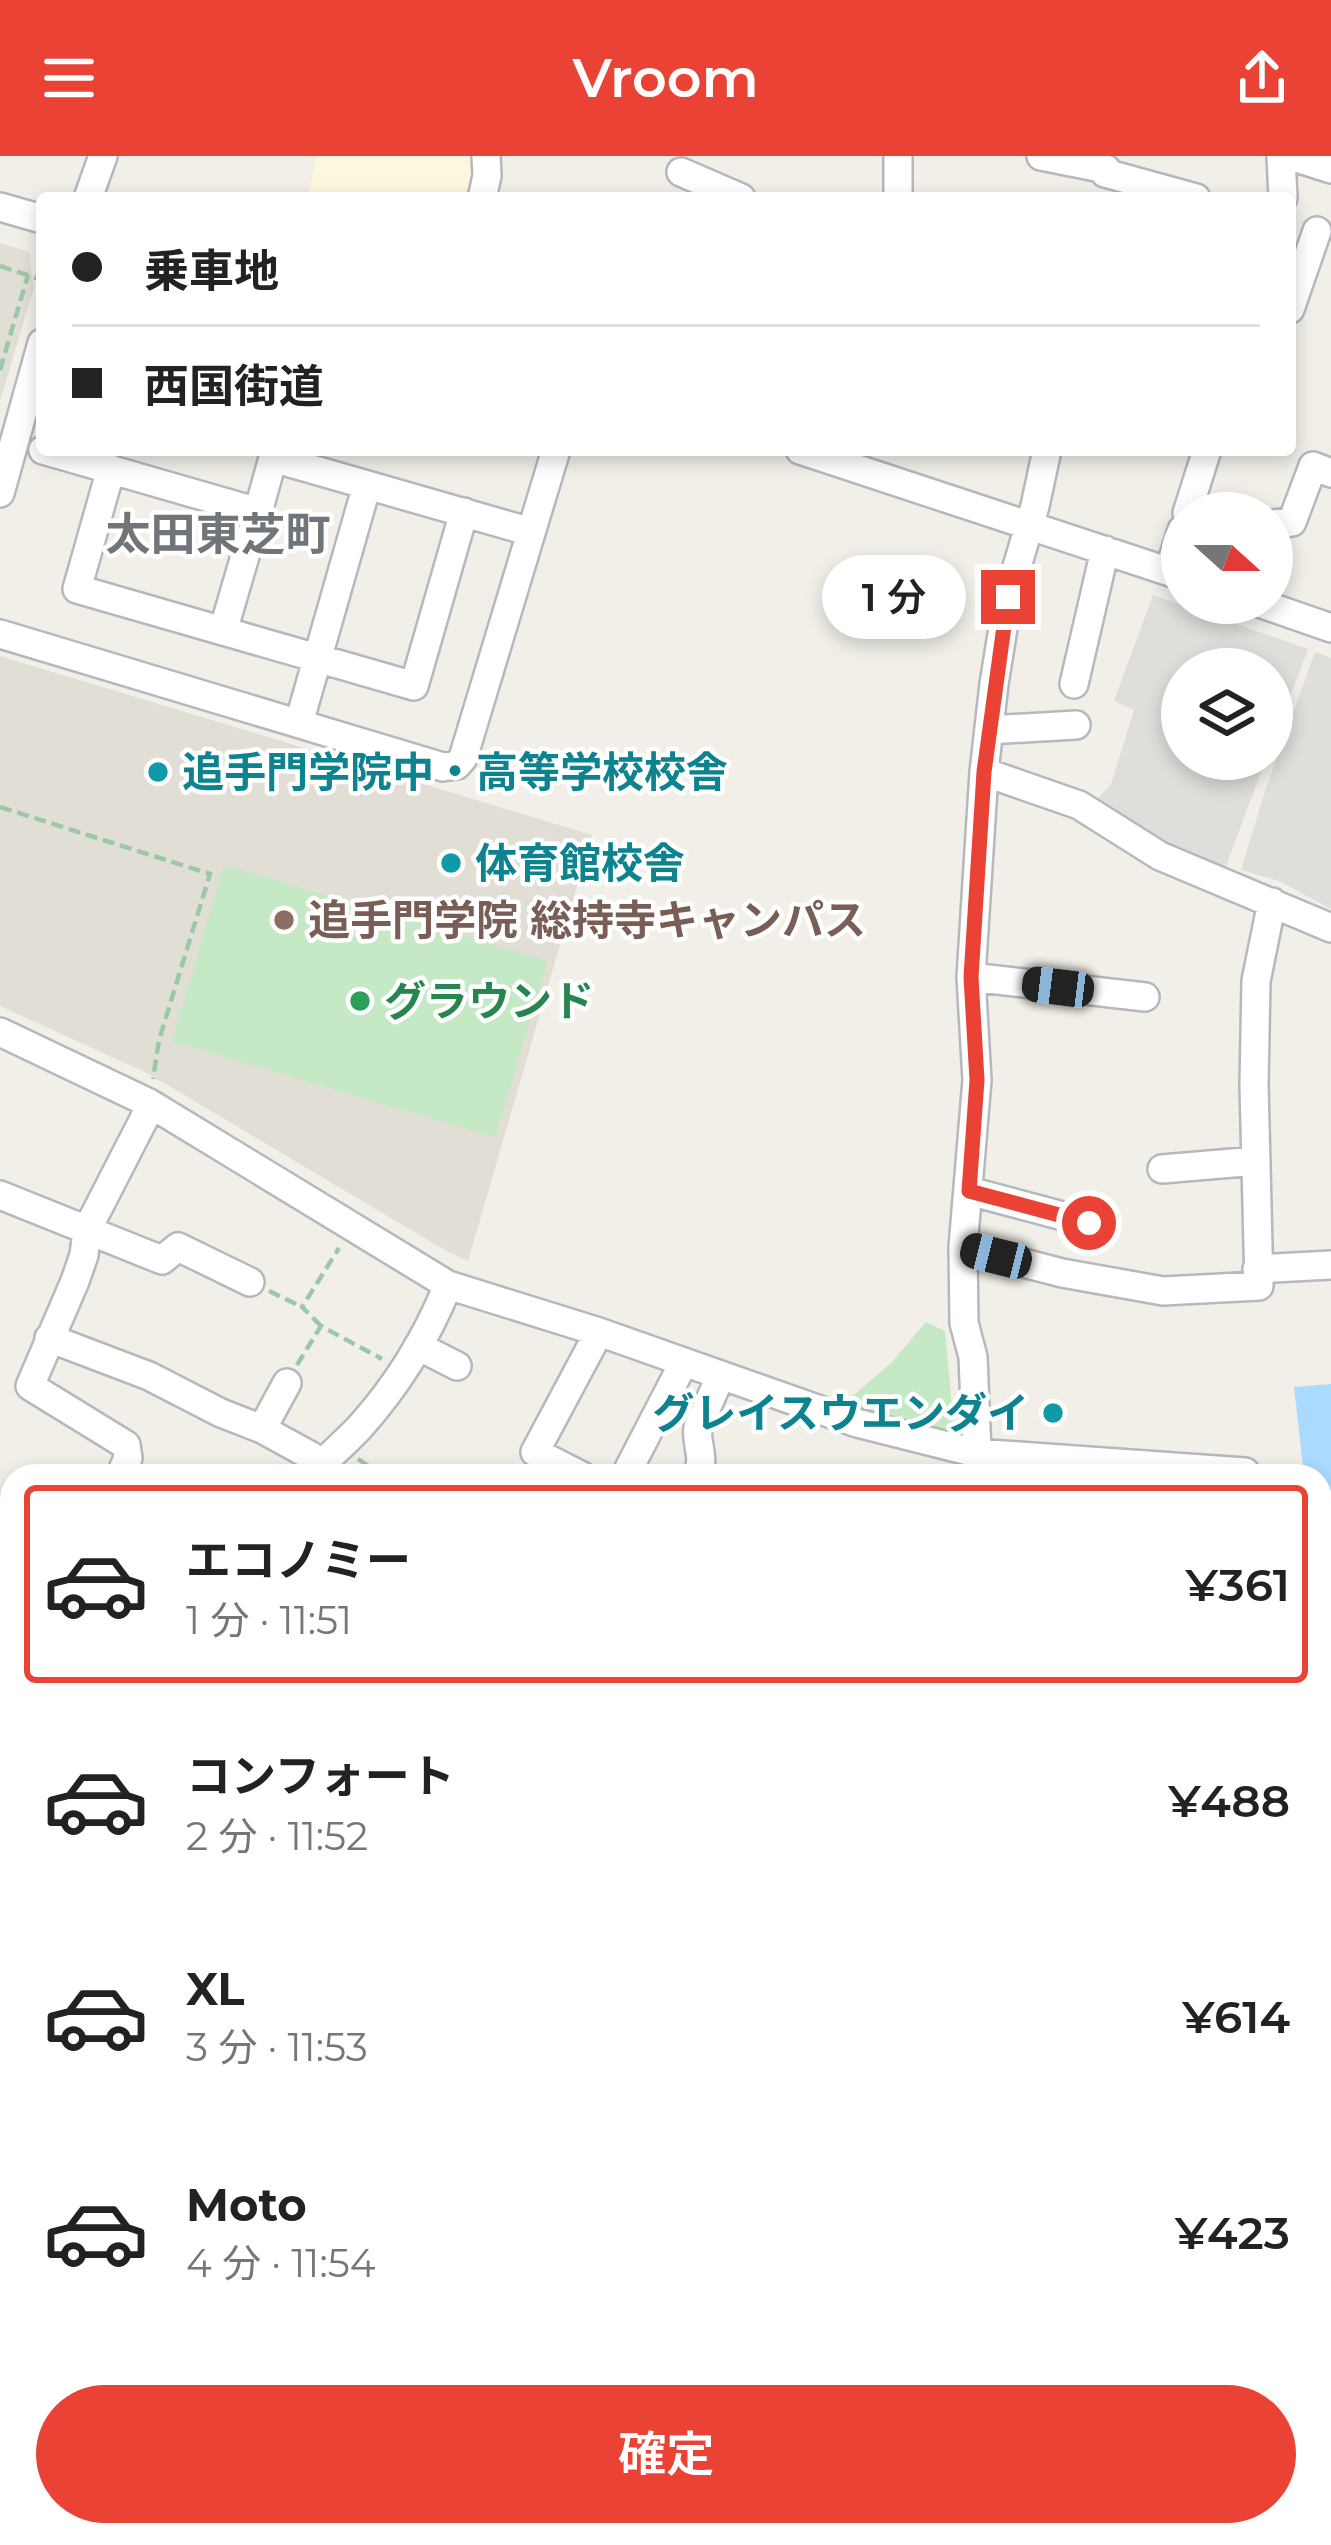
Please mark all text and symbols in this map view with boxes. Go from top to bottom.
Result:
icon: menu [36,45,102,111]
text: Vroom [572,45,759,111]
icon: share [1229,45,1295,111]
text: 乗車地 [144,243,279,298]
text: 西国街道 [144,358,324,413]
north arrow [1161,492,1293,624]
map controls [1161,492,1293,780]
district label: 太田東芝町 [105,506,331,561]
callout: 1 分 [822,555,966,639]
route end [981,570,1035,624]
text: 1 分 [862,573,926,621]
button: layers [1161,648,1293,780]
place label: 追手門学院中・高等学校校舎 [182,746,728,798]
marker: 追手門学院中・高等学校校舎 [145,759,171,785]
place label: 体育館校舎 [475,837,685,889]
marker: 体育館校舎 [438,850,464,876]
place label: 追手門学院 総持寺キャンパス [308,894,866,946]
marker: 追手門学院 総持寺キャンパス [271,907,297,933]
car [1020,965,1096,1009]
place label: グラウンド [384,975,594,1027]
marker: グラウンド [347,988,373,1014]
route start [1062,1196,1116,1250]
car [957,1230,1035,1282]
place label: グレイスウエンダイ [652,1387,1029,1439]
marker: グレイスウエンダイ [1040,1400,1066,1426]
icon: car [42,1530,150,1638]
text: エコノミー [186,1532,411,1587]
text: ¥361 [1186,1557,1290,1612]
text: 1 分 · 11:51 [186,1596,352,1644]
icon: car [42,1746,150,1854]
text: コンフォート [186,1748,455,1803]
text: ¥488 [1168,1773,1290,1828]
text: 2 分 · 11:52 [186,1812,368,1860]
text: XL [186,1961,244,2016]
icon: car [42,1962,150,2070]
text: ¥614 [1182,1989,1290,2044]
text: 3 分 · 11:53 [186,2023,368,2071]
text: Moto [186,2177,307,2232]
icon: car [42,2178,150,2286]
text: ¥423 [1175,2205,1290,2260]
text: 4 分 · 11:54 [186,2239,376,2287]
button: 確定 [36,2385,1296,2523]

